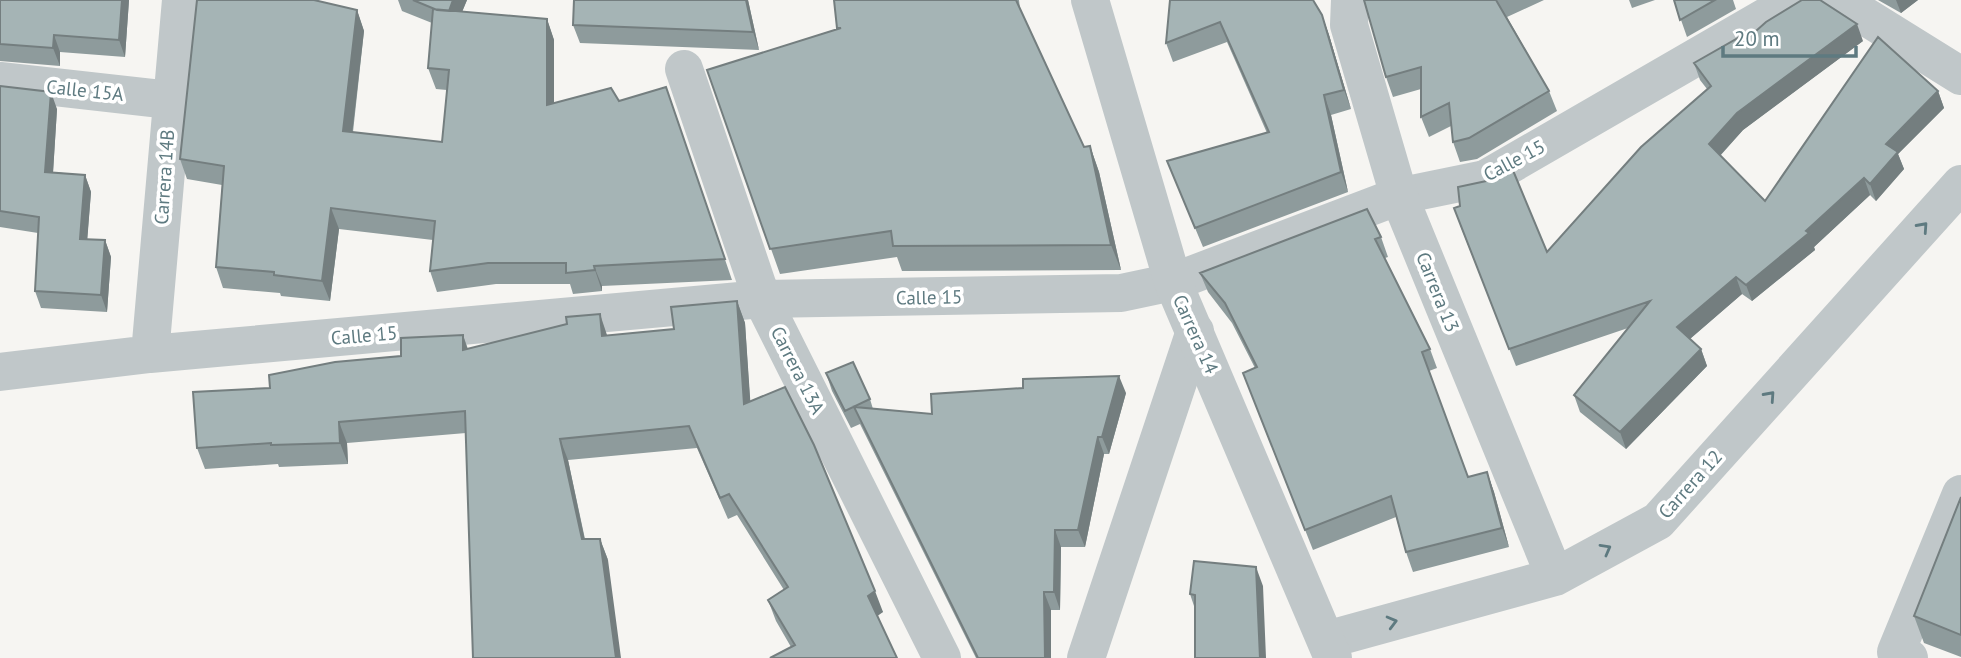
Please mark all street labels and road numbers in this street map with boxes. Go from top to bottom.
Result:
street label: Calle 15A [45,74,125,106]
street label: Carrera 14B [149,129,179,225]
street label: Calle 15 [1479,134,1549,186]
street label: Carrera 13 [1411,248,1465,336]
street label: Calle 15 [896,284,962,310]
street label: Carrera 14 [1168,291,1224,377]
street label: Calle 15 [330,320,398,350]
street label: Carrera 13A [766,322,830,418]
street label: Carrera 12 [1653,445,1727,523]

